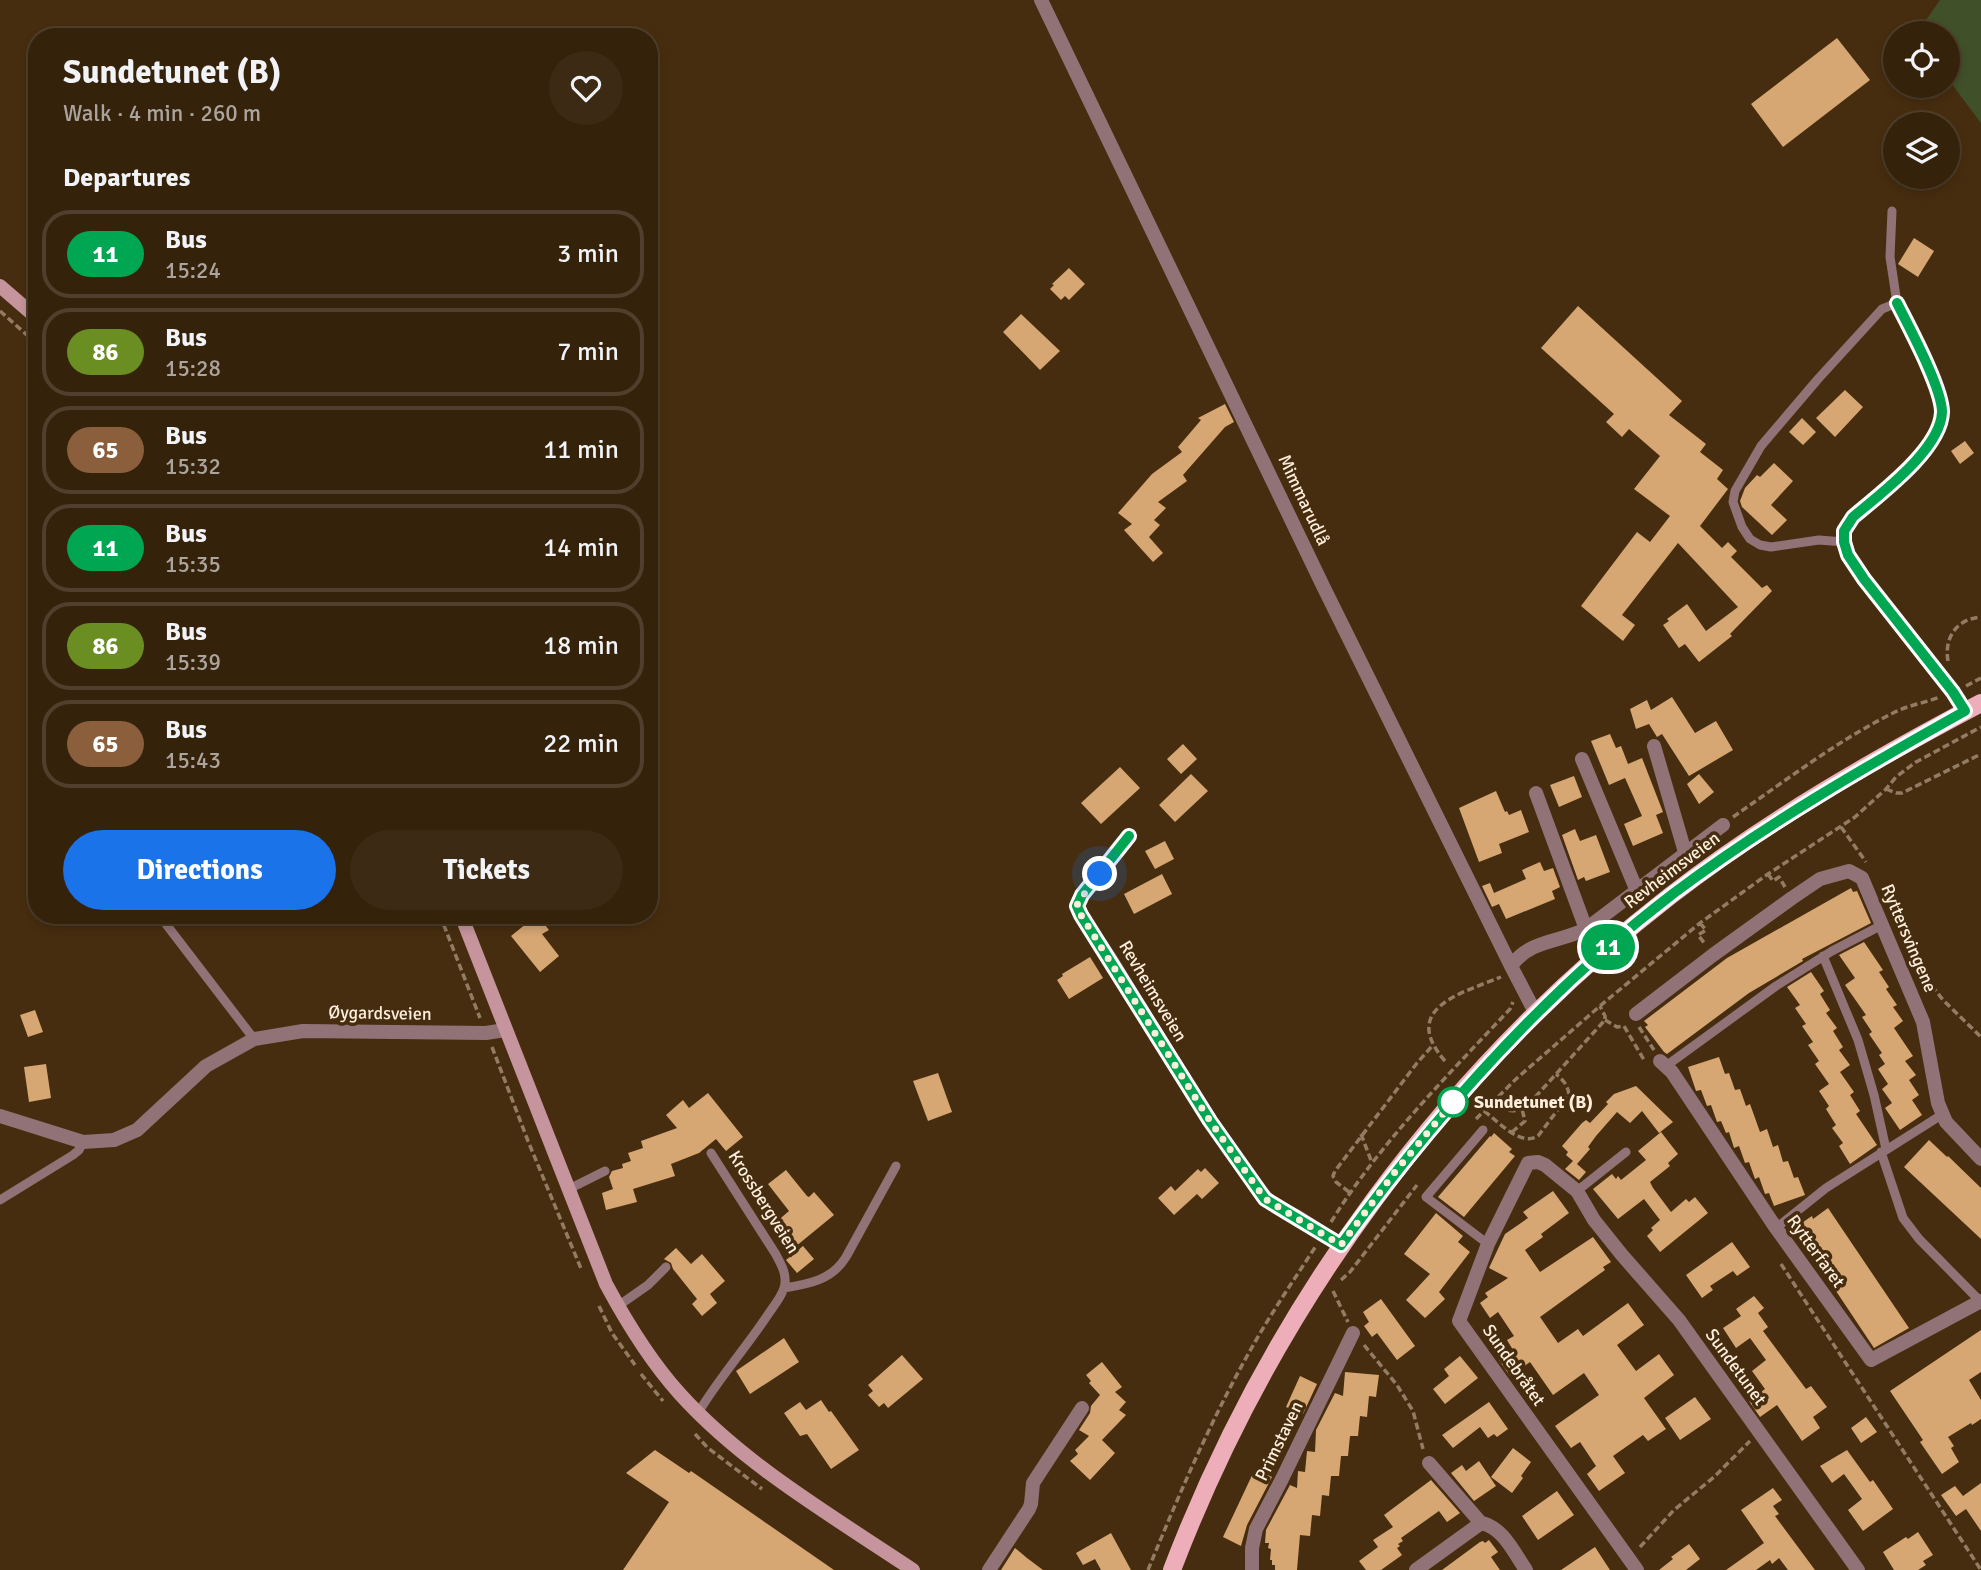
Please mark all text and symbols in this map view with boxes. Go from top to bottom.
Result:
map controls [1883,21,1960,189]
button: locate [1883,21,1960,98]
button: heart [549,51,623,125]
text: Sundetunet (B) [63,52,281,93]
text: Walk · 4 min · 260 m [63,99,261,128]
button: layers [1883,112,1960,189]
text: Departures [63,162,190,194]
text: Bus [165,224,207,256]
text: 3 min [557,238,619,270]
text: 11 [93,239,118,269]
text: 15:24 [165,256,221,285]
text: Bus [165,322,207,354]
text: 7 min [557,336,619,368]
text: 86 [93,337,118,367]
text: 15:28 [165,354,221,383]
text: Bus [165,420,207,452]
text: 11 min [543,434,619,466]
text: 65 [93,435,118,465]
street label: Mimmarudlå [1273,451,1335,549]
text: 15:32 [165,452,221,481]
text: Bus [165,518,207,550]
text: 14 min [543,532,619,564]
text: 11 [93,533,118,563]
text: 15:35 [165,550,221,579]
text: Bus [165,616,207,648]
text: 18 min [543,630,619,662]
text: 86 [93,631,118,661]
text: 15:39 [165,648,221,677]
text: Bus [165,714,207,746]
text: 22 min [543,728,619,760]
text: 65 [93,729,118,759]
text: 15:43 [165,746,221,775]
street label: Revheimsveien [1620,827,1724,913]
button: Directions [63,830,336,910]
button: Tickets [350,830,623,910]
your location [1082,856,1117,891]
street label: Ryttersvingene [1876,881,1942,995]
line badge: 11 [1576,924,1640,970]
text: 11 [1595,932,1621,962]
street label: Revheimsveien [1114,936,1192,1046]
street label: Øygardsveien [328,1001,432,1025]
marker: Sundetunet (B) [1438,1087,1468,1117]
place label: Sundetunet (B) [1474,1091,1593,1113]
street label: Krossbergveien [724,1146,804,1258]
street label: Rytterfaret [1782,1210,1850,1292]
street label: Sundebråtet [1478,1320,1550,1410]
street label: Sundetunet [1701,1324,1771,1410]
street label: Primstaven [1250,1398,1308,1484]

